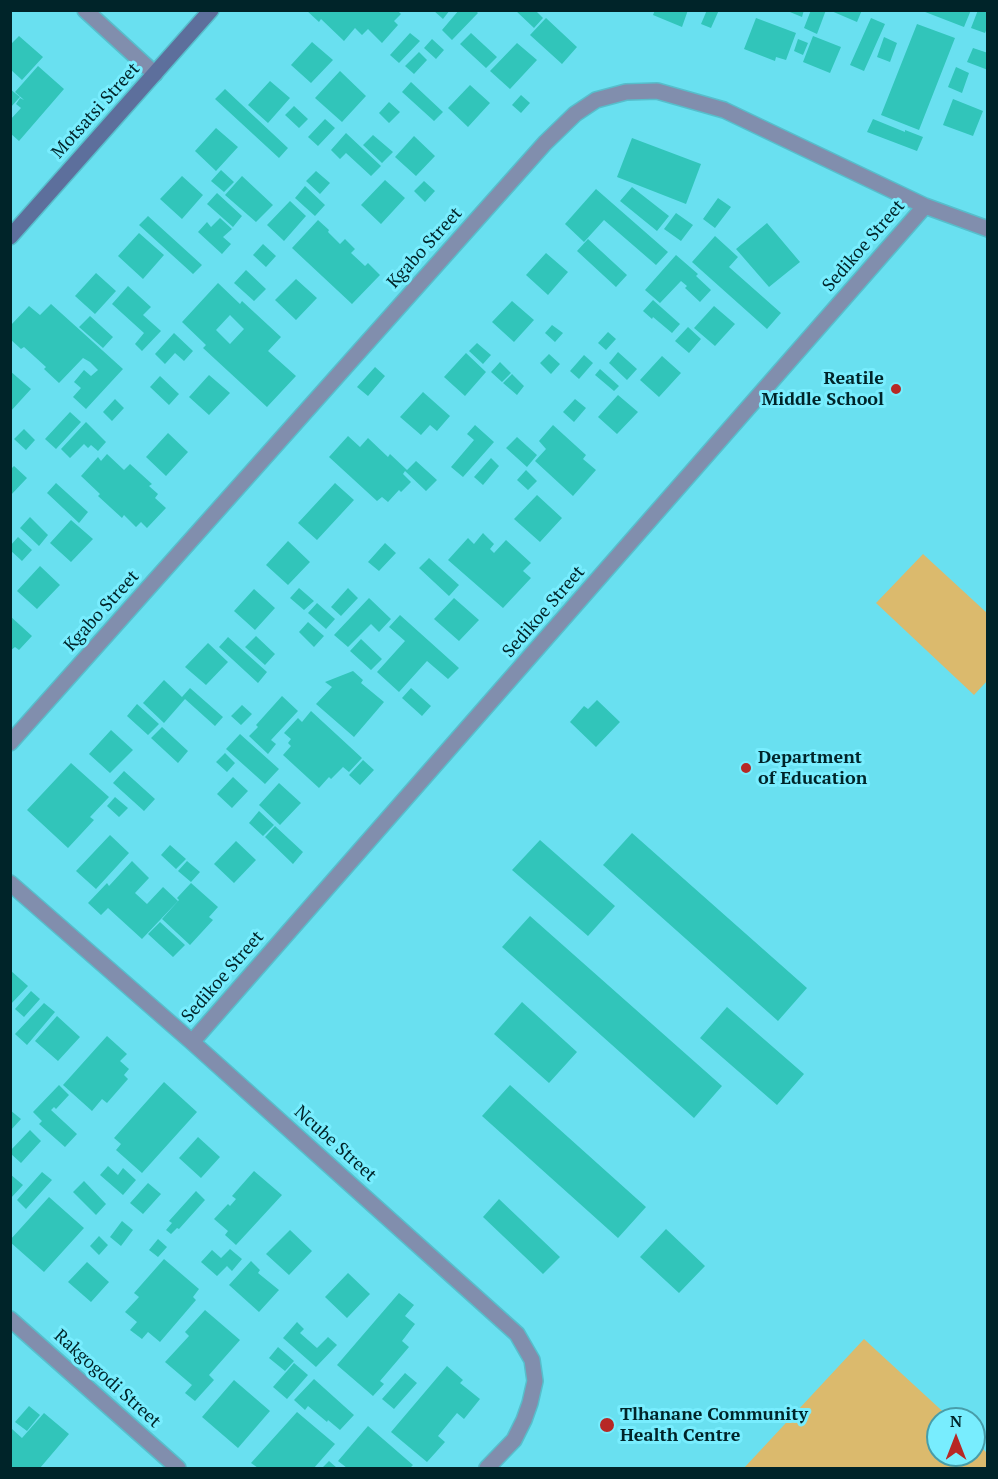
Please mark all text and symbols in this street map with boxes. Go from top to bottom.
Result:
street label: Motsatsi Street [47,59,145,163]
street label: Sedikoe Street [818,196,910,296]
street label: Kgabo Street [383,203,467,293]
place label: Reatile Middle School [762,368,884,410]
marker: Reatile Middle School [889,382,903,396]
street label: Sedikoe Street [498,562,590,662]
street label: Kgabo Street [60,566,144,656]
place label: Department of Education [758,747,867,789]
marker: Department of Education [739,761,753,775]
street label: Sedikoe Street [177,927,269,1027]
street label: Ncube Street [289,1101,381,1187]
street label: Rakgogodi Street [49,1325,165,1433]
place label: Tlhanane Community Health Centre [620,1404,808,1446]
north arrow [926,1407,986,1467]
text: N [950,1410,962,1432]
marker: Tlhanane Community Health Centre [598,1416,616,1434]

